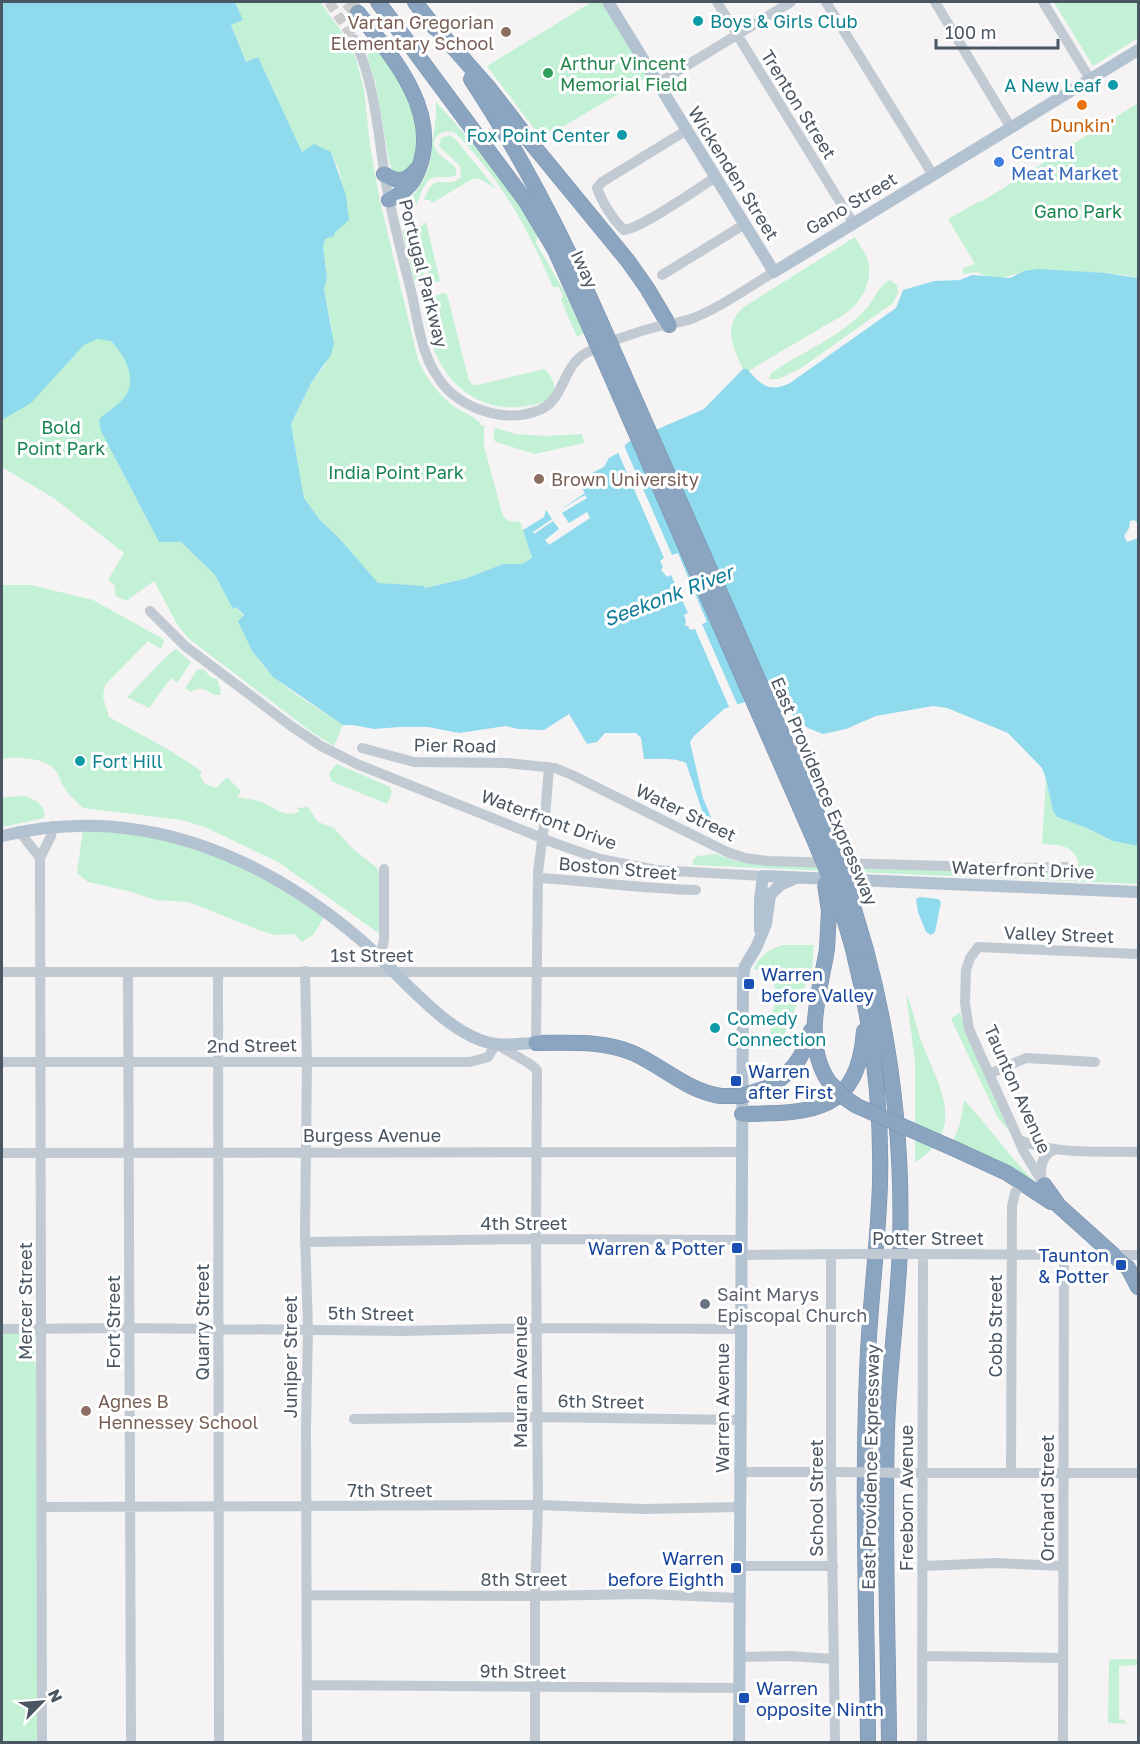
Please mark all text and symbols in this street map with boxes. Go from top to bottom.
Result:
place label: Boys & Girls Club [710,10,857,32]
place label: Vartan Gregorian Elementary School [330,11,494,54]
scale bar [936,12,1058,50]
marker: Boys & Girls Club [691,14,705,28]
text: 100 m [945,21,996,43]
marker: Vartan Gregorian Elementary School [499,25,513,39]
street label: Trenton Street [757,45,841,163]
place label: Arthur Vincent Memorial Field [560,52,688,95]
marker: Arthur Vincent Memorial Field [541,66,555,80]
place label: A New Leaf [1004,74,1101,96]
marker: A New Leaf [1106,78,1120,92]
marker: Dunkin' [1075,98,1089,112]
street label: Wickenden Street [684,102,784,244]
place label: Dunkin' [1050,114,1114,136]
place label: Fox Point Center [467,124,610,146]
marker: Fox Point Center [615,128,629,142]
place label: Central Meat Market [1011,141,1119,184]
marker: Central Meat Market [992,155,1006,169]
street label: Gano Street [801,167,901,239]
street label: Portugal Parkway [395,196,453,350]
park label: Gano Park [1034,200,1122,222]
street label: Iway [567,246,603,292]
park label: Bold Point Park [17,416,105,459]
park label: India Point Park [328,461,464,483]
place label: Brown University [551,468,699,490]
marker: Brown University [532,472,546,486]
water label: Seekonk River [600,558,739,631]
street label: East Providence Expressway [767,674,883,908]
street label: Pier Road [413,733,497,757]
place label: Fort Hill [92,750,163,772]
marker: Fort Hill [73,754,87,768]
street label: Water Street [632,778,740,846]
street label: Waterfront Drive [478,784,620,854]
street label: Boston Street [558,852,678,884]
street label: Waterfront Drive [951,856,1095,882]
street label: Valley Street [1003,921,1115,947]
street label: 1st Street [330,944,414,966]
place label: Warren before Valley [761,963,874,1006]
marker: Warren before Valley [742,977,756,991]
place label: Comedy Connection [727,1007,826,1050]
marker: Comedy Connection [708,1021,722,1035]
street label: Taunton Avenue [980,1021,1056,1157]
street label: 2nd Street [207,1033,297,1057]
place label: Warren after First [748,1060,833,1103]
marker: Warren after First [729,1074,743,1088]
street label: Burgess Avenue [303,1124,441,1146]
street label: 4th Street [480,1212,568,1234]
street label: Potter Street [872,1227,984,1249]
place label: Warren & Potter [588,1237,725,1259]
marker: Warren & Potter [730,1241,744,1255]
street label: Mercer Street [14,1242,36,1360]
place label: Taunton & Potter [1038,1244,1109,1287]
marker: Taunton & Potter [1114,1258,1128,1272]
street label: Quarry Street [191,1264,213,1380]
street label: Fort Street [102,1275,124,1369]
street label: Cobb Street [984,1275,1006,1377]
place label: Saint Marys Episcopal Church [717,1283,867,1326]
street label: Juniper Street [279,1295,301,1419]
marker: Saint Marys Episcopal Church [698,1297,712,1311]
street label: 5th Street [328,1301,414,1325]
street label: Mauran Avenue [509,1316,531,1448]
street label: Warren Avenue [711,1343,733,1473]
street label: East Providence Expressway [857,1344,883,1590]
street label: 6th Street [557,1389,645,1413]
place label: Agnes B Hennessey School [98,1390,258,1433]
marker: Agnes B Hennessey School [79,1404,93,1418]
street label: Freeborn Avenue [895,1425,917,1571]
street label: Orchard Street [1036,1435,1058,1561]
street label: School Street [805,1439,827,1557]
street label: 7th Street [347,1479,433,1501]
place label: Warren before Eighth [608,1547,724,1590]
marker: Warren before Eighth [729,1561,743,1575]
street label: 8th Street [480,1568,568,1590]
street label: 9th Street [479,1659,567,1683]
north arrow [12,1672,72,1732]
place label: Warren opposite Ninth [756,1677,884,1720]
text: N [44,1686,67,1705]
marker: Warren opposite Ninth [737,1691,751,1705]

